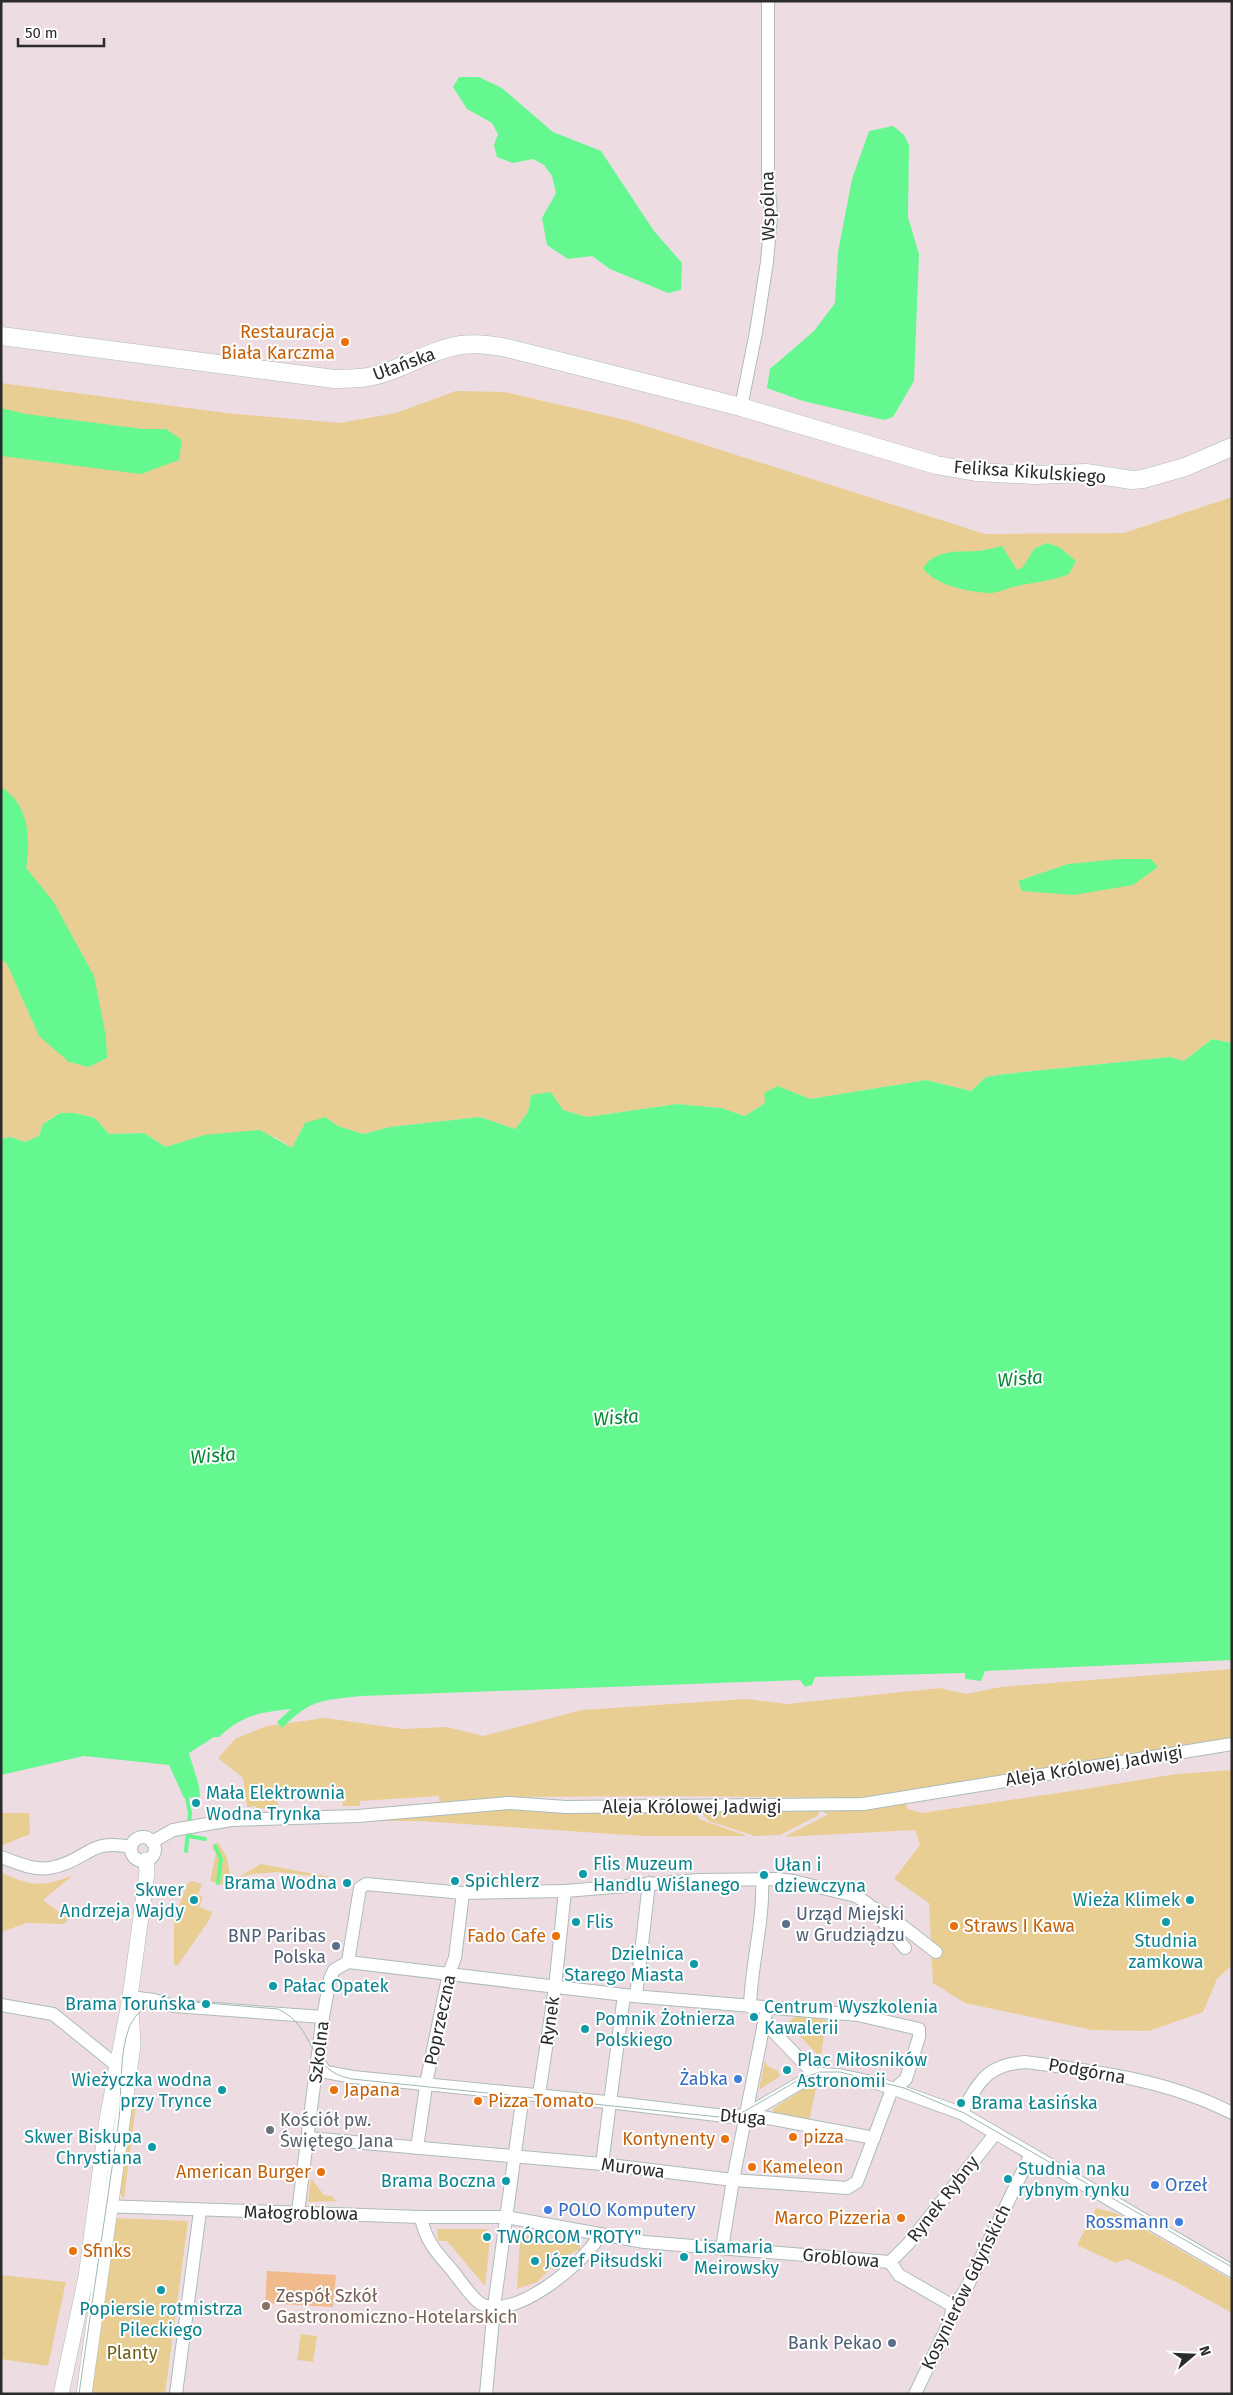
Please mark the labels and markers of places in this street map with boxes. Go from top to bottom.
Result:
place label: Restauracja Biała Karczma [221,321,335,364]
marker: Restauracja Biała Karczma [339,336,351,348]
place label: Mała Elektrownia Wodna Trynka [206,1782,345,1825]
marker: Mała Elektrownia Wodna Trynka [190,1797,202,1809]
place label: Flis Muzeum Handlu Wiślanego [593,1853,740,1896]
place label: Ułan i dziewczyna [774,1854,866,1897]
marker: Flis Muzeum Handlu Wiślanego [577,1868,589,1880]
marker: Ułan i dziewczyna [758,1869,770,1881]
place label: Spichlerz [465,1870,539,1892]
place label: Brama Wodna [224,1872,337,1894]
marker: Spichlerz [449,1875,461,1887]
marker: Brama Wodna [341,1877,353,1889]
place label: Skwer Andrzeja Wajdy [60,1879,184,1922]
place label: Wieża Klimek [1073,1889,1181,1911]
marker: Skwer Andrzeja Wajdy [188,1894,200,1906]
marker: Wieża Klimek [1184,1894,1196,1906]
place label: Urząd Miejski w Grudziądzu [796,1903,905,1946]
place label: Flis [586,1911,613,1933]
place label: Straws I Kawa [964,1915,1075,1937]
marker: Flis [570,1916,582,1928]
marker: Studnia zamkowa [1160,1916,1172,1928]
marker: Urząd Miejski w Grudziądzu [780,1918,792,1930]
marker: Straws I Kawa [948,1920,960,1932]
place label: BNP Paribas Polska [228,1925,326,1968]
place label: Fado Cafe [467,1925,546,1947]
marker: Fado Cafe [550,1930,562,1942]
place label: Studnia zamkowa [1129,1930,1203,1973]
marker: BNP Paribas Polska [330,1940,342,1952]
place label: Dzielnica Starego Miasta [564,1943,684,1986]
marker: Dzielnica Starego Miasta [688,1958,700,1970]
place label: Pałac Opatek [283,1975,389,1997]
marker: Pałac Opatek [267,1980,279,1992]
place label: Brama Toruńska [65,1993,196,2015]
place label: Centrum Wyszkolenia Kawalerii [764,1996,938,2039]
marker: Brama Toruńska [200,1998,212,2010]
place label: Pomnik Żołnierza Polskiego [595,2008,735,2051]
marker: Centrum Wyszkolenia Kawalerii [748,2011,760,2023]
marker: Pomnik Żołnierza Polskiego [579,2023,591,2035]
place label: Plac Miłosników Astronomii [797,2049,927,2092]
marker: Plac Miłosników Astronomii [781,2064,793,2076]
place label: Żabka [680,2068,728,2090]
place label: Wieżyczka wodna przy Trynce [71,2069,212,2112]
marker: Żabka [732,2073,744,2085]
place label: Japana [344,2079,400,2101]
marker: Wieżyczka wodna przy Trynce [216,2084,228,2096]
marker: Japana [328,2084,340,2096]
place label: Pizza Tomato [488,2090,594,2112]
place label: Brama Łasińska [971,2092,1098,2114]
marker: Pizza Tomato [472,2095,484,2107]
marker: Brama Łasińska [955,2097,967,2109]
place label: Kościół pw. Świętego Jana [280,2109,394,2152]
marker: Kościół pw. Świętego Jana [264,2124,276,2136]
place label: Skwer Biskupa Chrystiana [24,2126,142,2169]
place label: pizza [803,2126,844,2148]
place label: Kontynenty [622,2128,715,2150]
marker: pizza [787,2131,799,2143]
marker: Kontynenty [719,2133,731,2145]
marker: Skwer Biskupa Chrystiana [146,2141,158,2153]
place label: Kameleon [762,2156,844,2178]
place label: Studnia na rybnym rynku [1018,2158,1130,2201]
place label: American Burger [176,2161,311,2183]
marker: Kameleon [746,2161,758,2173]
marker: American Burger [315,2166,327,2178]
place label: Brama Boczna [381,2170,496,2192]
marker: Studnia na rybnym rynku [1002,2173,1014,2185]
place label: Orzeł [1165,2174,1208,2196]
marker: Brama Boczna [500,2175,512,2187]
marker: Orzeł [1149,2179,1161,2191]
place label: POLO Komputery [558,2199,696,2221]
marker: POLO Komputery [542,2204,554,2216]
place label: Marco Pizzeria [775,2207,891,2229]
place label: Rossmann [1085,2211,1169,2233]
marker: Marco Pizzeria [895,2212,907,2224]
marker: Rossmann [1173,2216,1185,2228]
place label: TWÓRCOM "ROTY" [497,2226,642,2248]
marker: TWÓRCOM "ROTY" [481,2231,493,2243]
place label: Lisamaria Meirowsky [694,2236,779,2279]
place label: Sfinks [83,2240,131,2262]
marker: Sfinks [67,2245,79,2257]
place label: Józef Piłsudski [545,2250,663,2272]
marker: Lisamaria Meirowsky [678,2251,690,2263]
marker: Józef Piłsudski [529,2255,541,2267]
marker: Popiersie rotmistrza Pileckiego [155,2284,167,2296]
place label: Zespół Szkół Gastronomiczno-Hotelarskich [276,2285,517,2328]
place label: Popiersie rotmistrza Pileckiego [79,2298,243,2341]
marker: Zespół Szkół Gastronomiczno-Hotelarskich [260,2300,272,2312]
place label: Bank Pekao [788,2332,882,2354]
marker: Bank Pekao [886,2337,898,2349]

